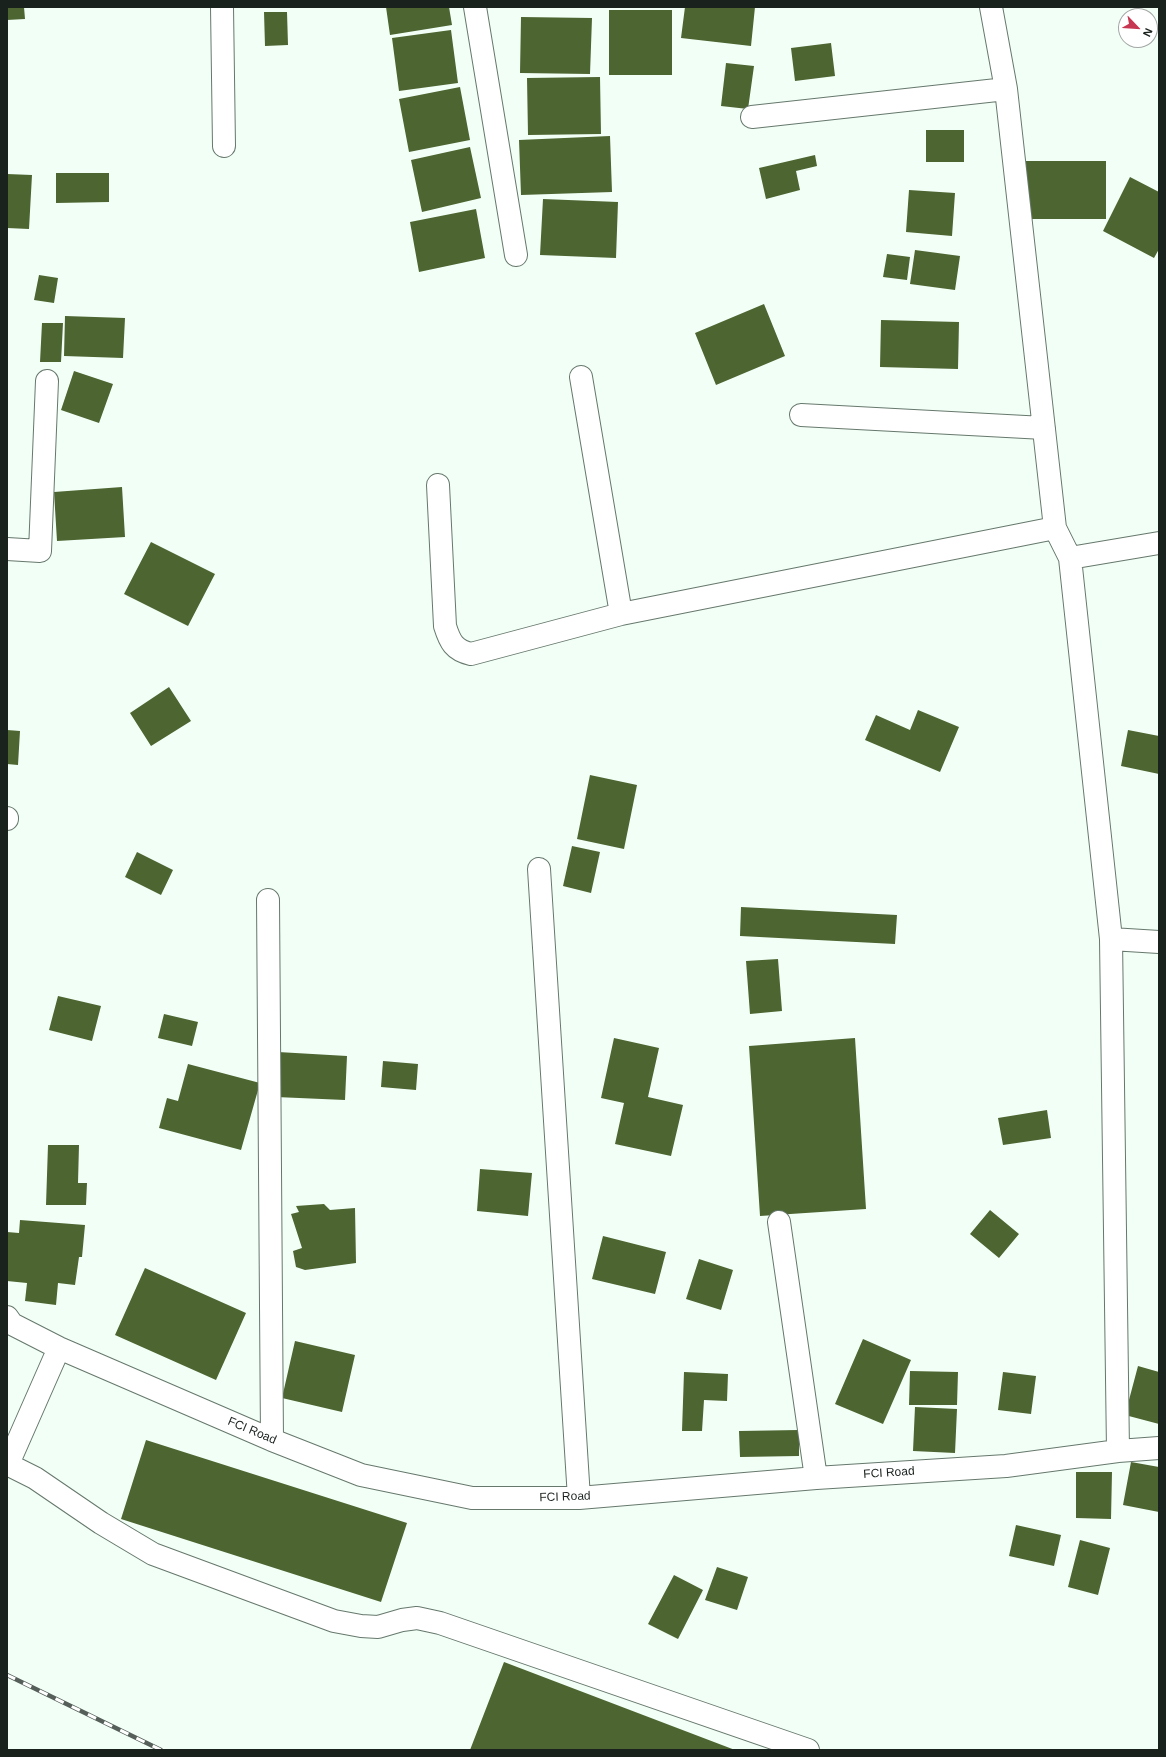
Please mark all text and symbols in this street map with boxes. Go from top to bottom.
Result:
north arrow [1118,8,1158,48]
text: N [1141,27,1155,39]
street label: FCI Road [226,1414,278,1448]
street label: FCI Road [863,1464,915,1482]
street label: FCI Road [539,1489,591,1505]

